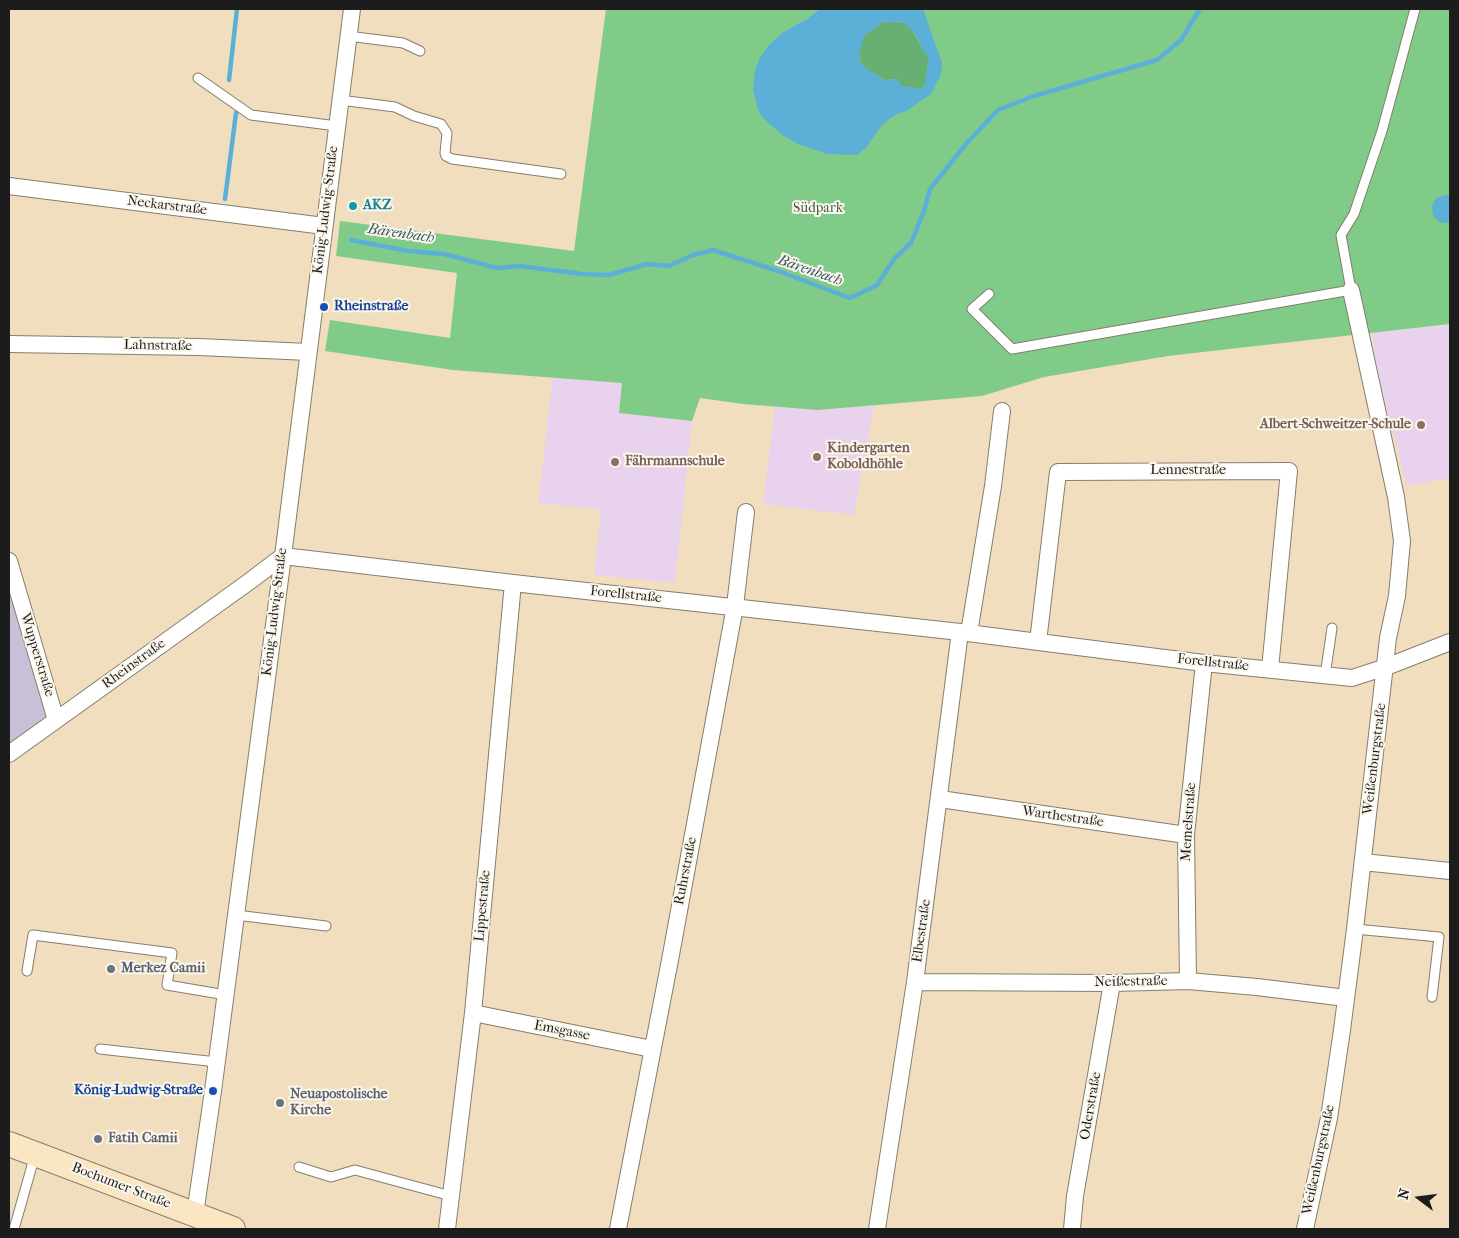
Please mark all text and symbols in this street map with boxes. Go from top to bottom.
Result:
street label: König-Ludwig-Straße [310,145,342,275]
street label: Neckarstraße [126,193,208,219]
place label: AKZ [363,198,392,214]
marker: AKZ [347,200,359,212]
park label: Südpark [793,201,843,217]
water label: Bärenbach [367,220,435,248]
water label: Bärenbach [775,252,845,290]
place label: Rheinstraße [334,299,408,315]
marker: Rheinstraße [318,301,330,313]
street label: Lahnstraße [124,337,192,355]
place label: Albert-Schweitzer-Schule [1260,417,1411,433]
marker: Albert-Schweitzer-Schule [1415,419,1427,431]
place label: Kindergarten Koboldhöhle [827,441,910,474]
marker: Kindergarten Koboldhöhle [811,451,823,463]
place label: Fährmannschule [625,454,725,470]
marker: Fährmannschule [609,456,621,468]
street label: Lennestraße [1150,463,1226,479]
street label: König-Ludwig-Straße [259,547,291,677]
street label: Forellstraße [589,583,663,607]
street label: Wupperstraße [16,611,58,699]
street label: Rheinstraße [99,635,169,693]
street label: Forellstraße [1176,651,1250,675]
street label: Weißenburgstraße [1360,702,1390,816]
street label: Memelstraße [1178,782,1200,862]
street label: Warthestraße [1021,803,1105,831]
street label: Ruhrstraße [671,836,701,906]
street label: Lippestraße [472,869,494,943]
street label: Elbestraße [909,898,935,964]
place label: Merkez Camii [121,961,205,977]
marker: Merkez Camii [105,963,117,975]
street label: Neißestraße [1094,973,1168,991]
street label: Emsgasse [533,1017,591,1045]
street label: Oderstraße [1077,1071,1105,1141]
place label: König-Ludwig-Straße [74,1083,203,1099]
marker: König-Ludwig-Straße [207,1085,219,1097]
place label: Neuapostolische Kirche [290,1087,388,1120]
marker: Neuapostolische Kirche [274,1097,286,1109]
street label: Weißenburgstraße [1299,1103,1339,1217]
place label: Fatih Camii [108,1131,178,1147]
marker: Fatih Camii [92,1133,104,1145]
street label: Bochumer Straße [69,1159,173,1213]
north arrow [1394,1173,1444,1223]
text: N [1394,1187,1414,1201]

